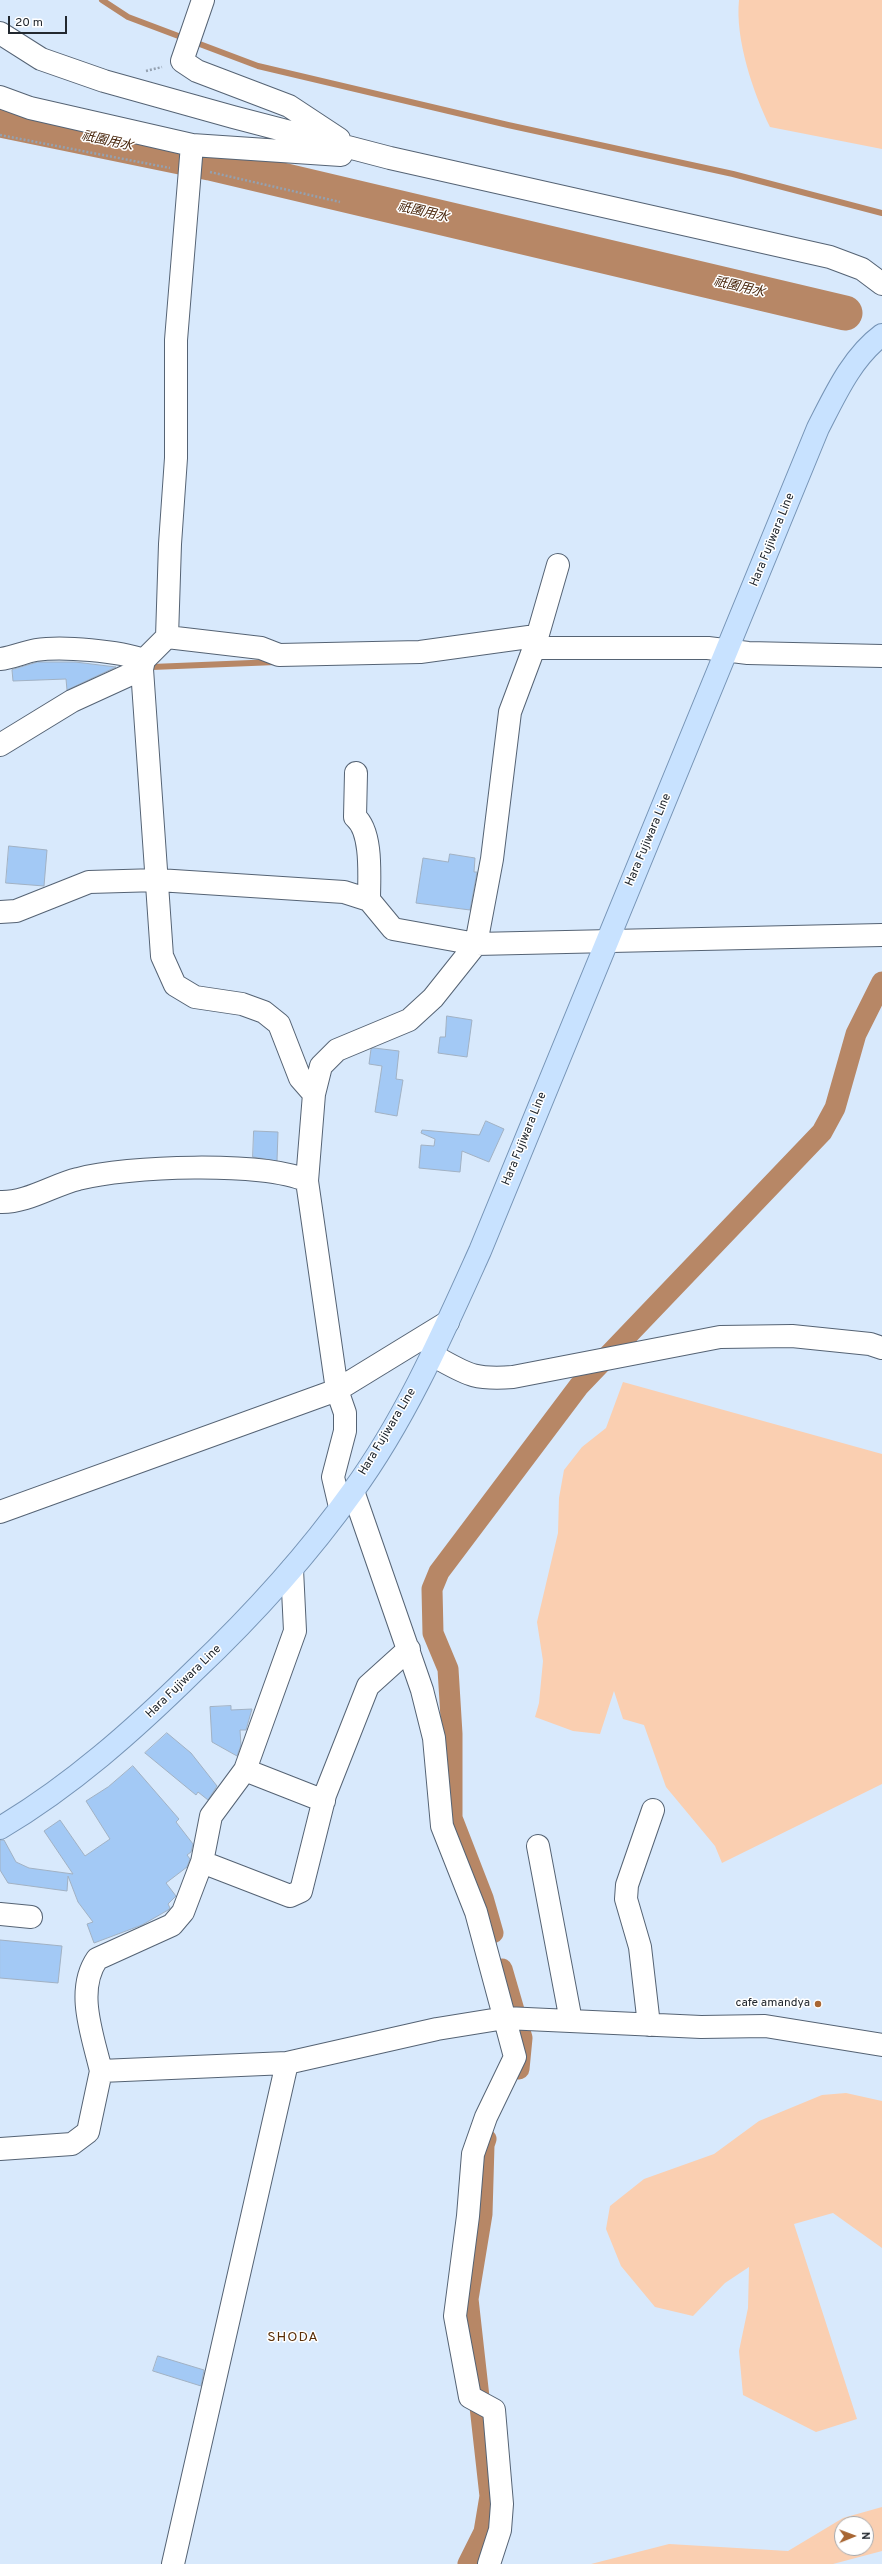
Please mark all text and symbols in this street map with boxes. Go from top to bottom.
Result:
scale bar [10,8,69,34]
text: 20 m [15,15,43,31]
water label: 祇園用水 [80,129,134,155]
water label: 祇園用水 [396,200,450,226]
water label: 祇園用水 [712,275,766,301]
street label: Hara Fujiwara Line [748,491,798,589]
street label: Hara Fujiwara Line [623,791,675,889]
street label: Hara Fujiwara Line [500,1090,550,1188]
street label: Hara Fujiwara Line [356,1386,420,1478]
street label: Hara Fujiwara Line [143,1642,225,1722]
place label: cafe amandya [736,1997,810,2011]
marker: cafe amandya [813,1999,823,2009]
district label: SHODA [267,2330,319,2346]
north arrow [834,2516,874,2556]
text: N [858,2532,872,2540]

